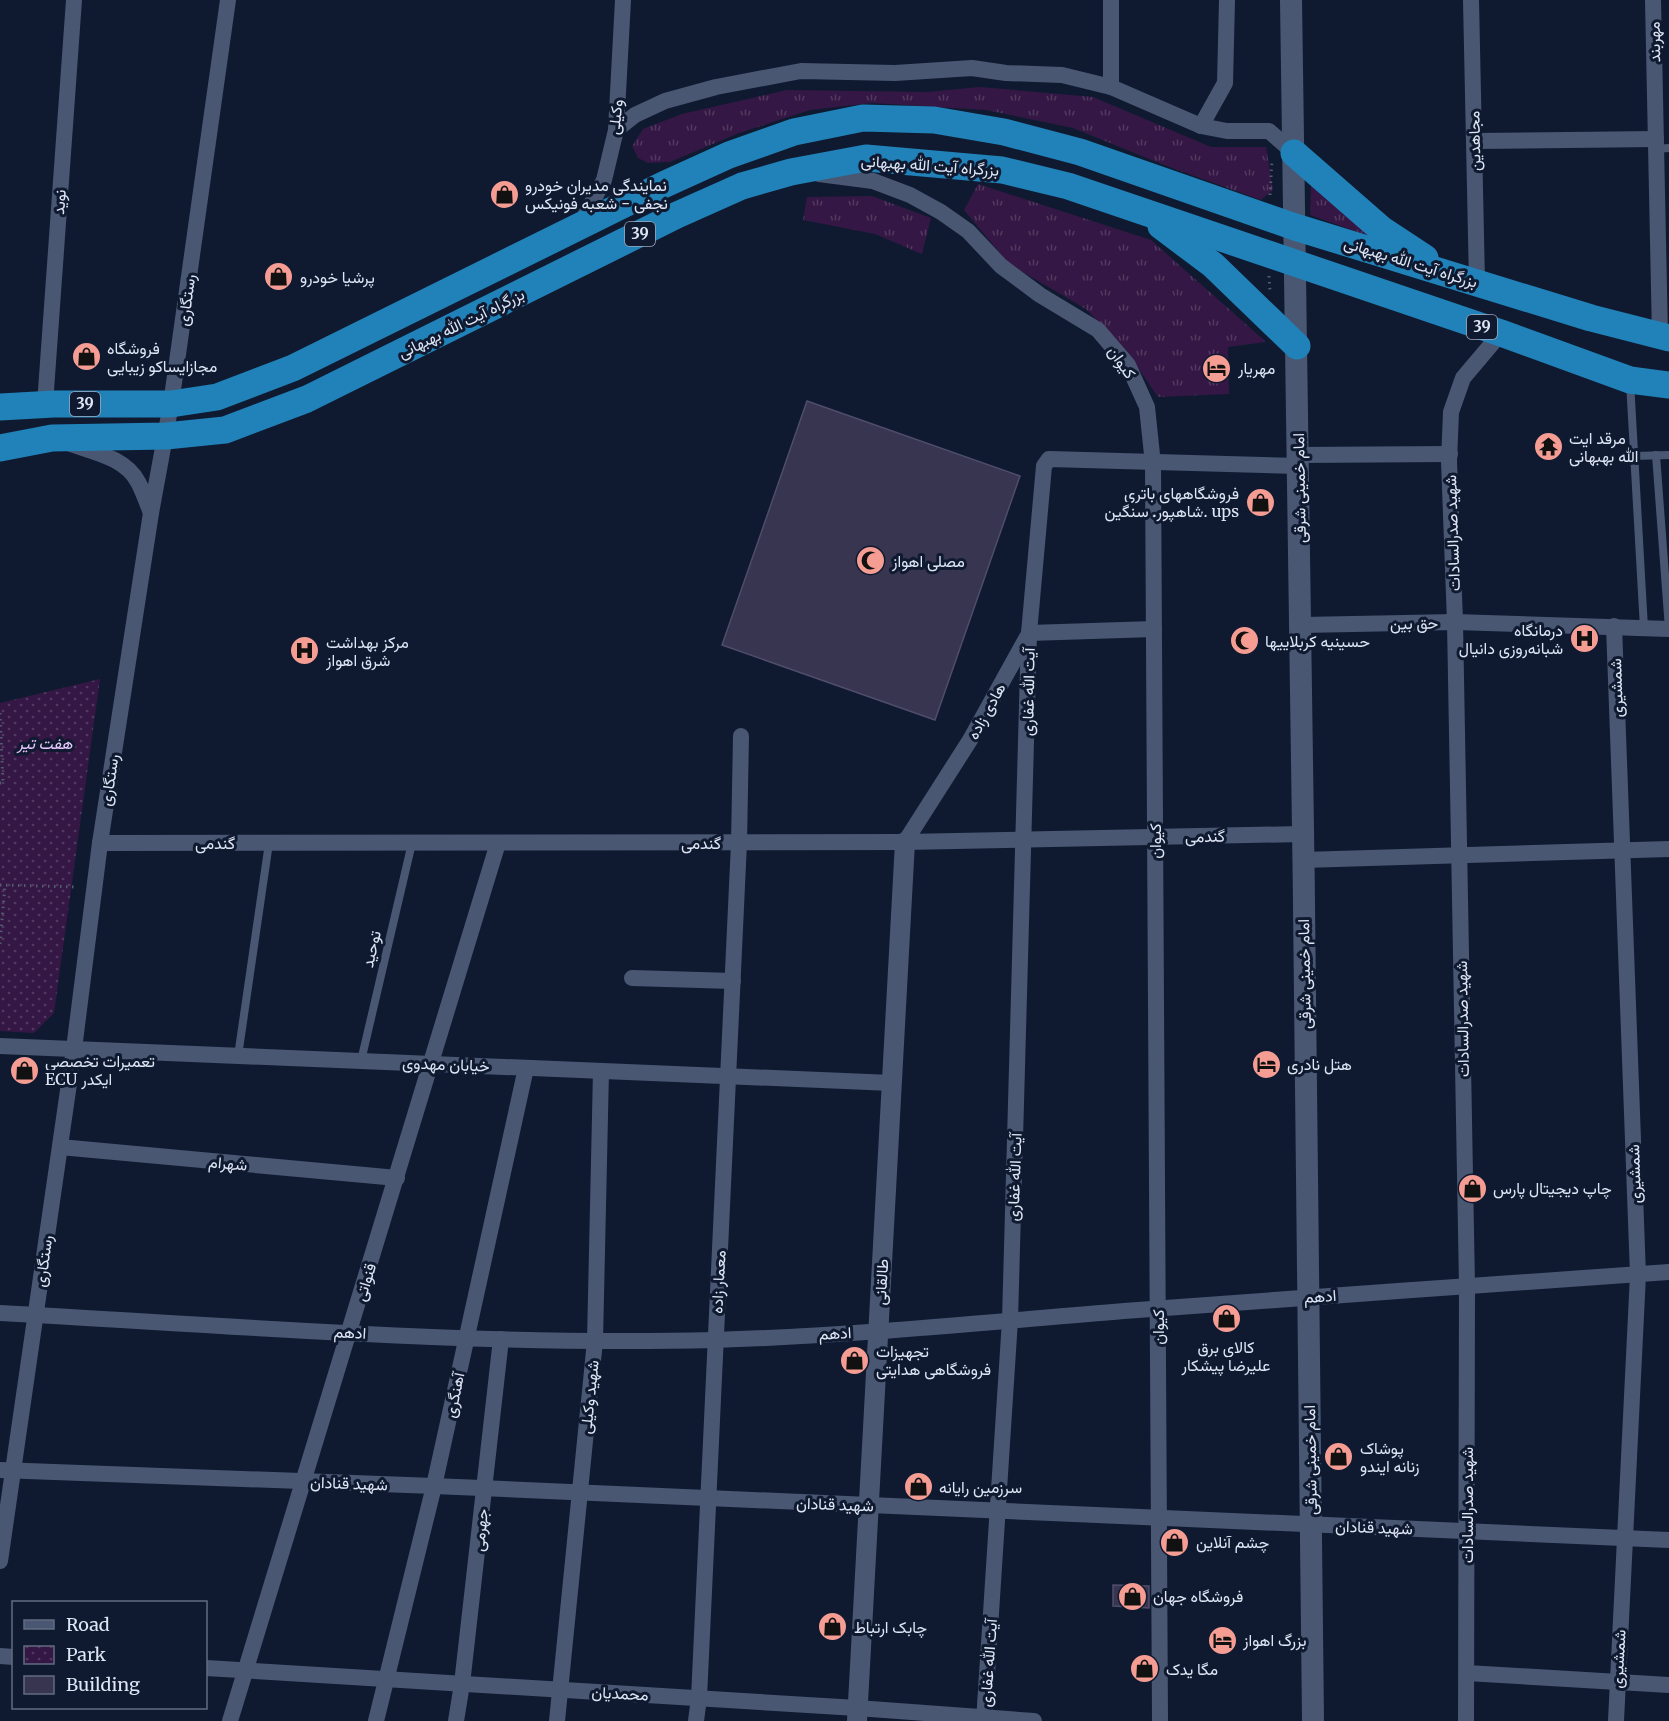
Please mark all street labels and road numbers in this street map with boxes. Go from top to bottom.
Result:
street label: مهربند [1644,21,1665,63]
street label: وکیلی [603,98,628,136]
street label: مجاهدین [1463,111,1486,171]
street label: بزرگراه آیت الله بهبهانی [860,150,1000,181]
street label: نوید [48,189,71,215]
road number: 39 [625,222,655,246]
street label: بزرگراه آیت الله بهبهانی [1342,232,1480,293]
street label: رستگاری [172,273,201,327]
street label: بزرگراه آیت الله بهبهانی [394,284,528,363]
road number: 39 [1467,315,1497,339]
street label: کیوان [1103,342,1140,383]
road number: 39 [70,392,100,416]
street label: امام خمینی شرقی [1288,433,1311,543]
street label: شهید صدرالسادات [1440,474,1465,591]
street label: حق بین [1390,613,1439,634]
street label: آیت الله غفاری [1017,646,1040,736]
street label: شمشیری [1605,658,1628,718]
street label: هادی زاده [962,679,1010,743]
street label: رستگاری [95,753,124,807]
street label: کیوان [1145,823,1166,859]
street label: گندمی [1185,826,1225,847]
street label: گندمی [195,833,235,854]
street label: گندمی [681,833,721,854]
street label: امام خمینی شرقی [1293,919,1316,1029]
street label: توحید [357,929,386,970]
street label: شهید صدرالسادات [1451,961,1474,1077]
street label: خیابان مهدوی [402,1052,490,1077]
street label: آیت الله غفاری [1002,1131,1027,1222]
street label: شمشیری [1623,1144,1646,1204]
street label: شهرام [208,1151,248,1176]
street label: رستگاری [29,1234,58,1288]
street label: معمار زاده [706,1250,731,1314]
street label: طالقانی [870,1258,893,1306]
street label: قنواتی [350,1261,381,1304]
street label: ادهم [1303,1285,1337,1308]
street label: کیوان [1148,1309,1169,1345]
street label: ادهم [333,1321,367,1344]
street label: ادهم [818,1322,852,1345]
street label: شهید وکیلی [575,1359,604,1435]
street label: آهنگری [439,1369,470,1420]
street label: امام خمینی شرقی [1299,1405,1322,1515]
street label: شهید صدرالسادات [1457,1447,1478,1563]
street label: شهید قنادان [310,1472,388,1495]
street label: شهید قنادان [796,1493,874,1516]
street label: جهرمی [468,1507,493,1552]
street label: شهید قنادان [1335,1516,1413,1539]
street label: آیت الله غفاری [975,1617,1002,1708]
street label: شمشیری [1606,1629,1631,1689]
street label: محمدیان [591,1682,649,1704]

